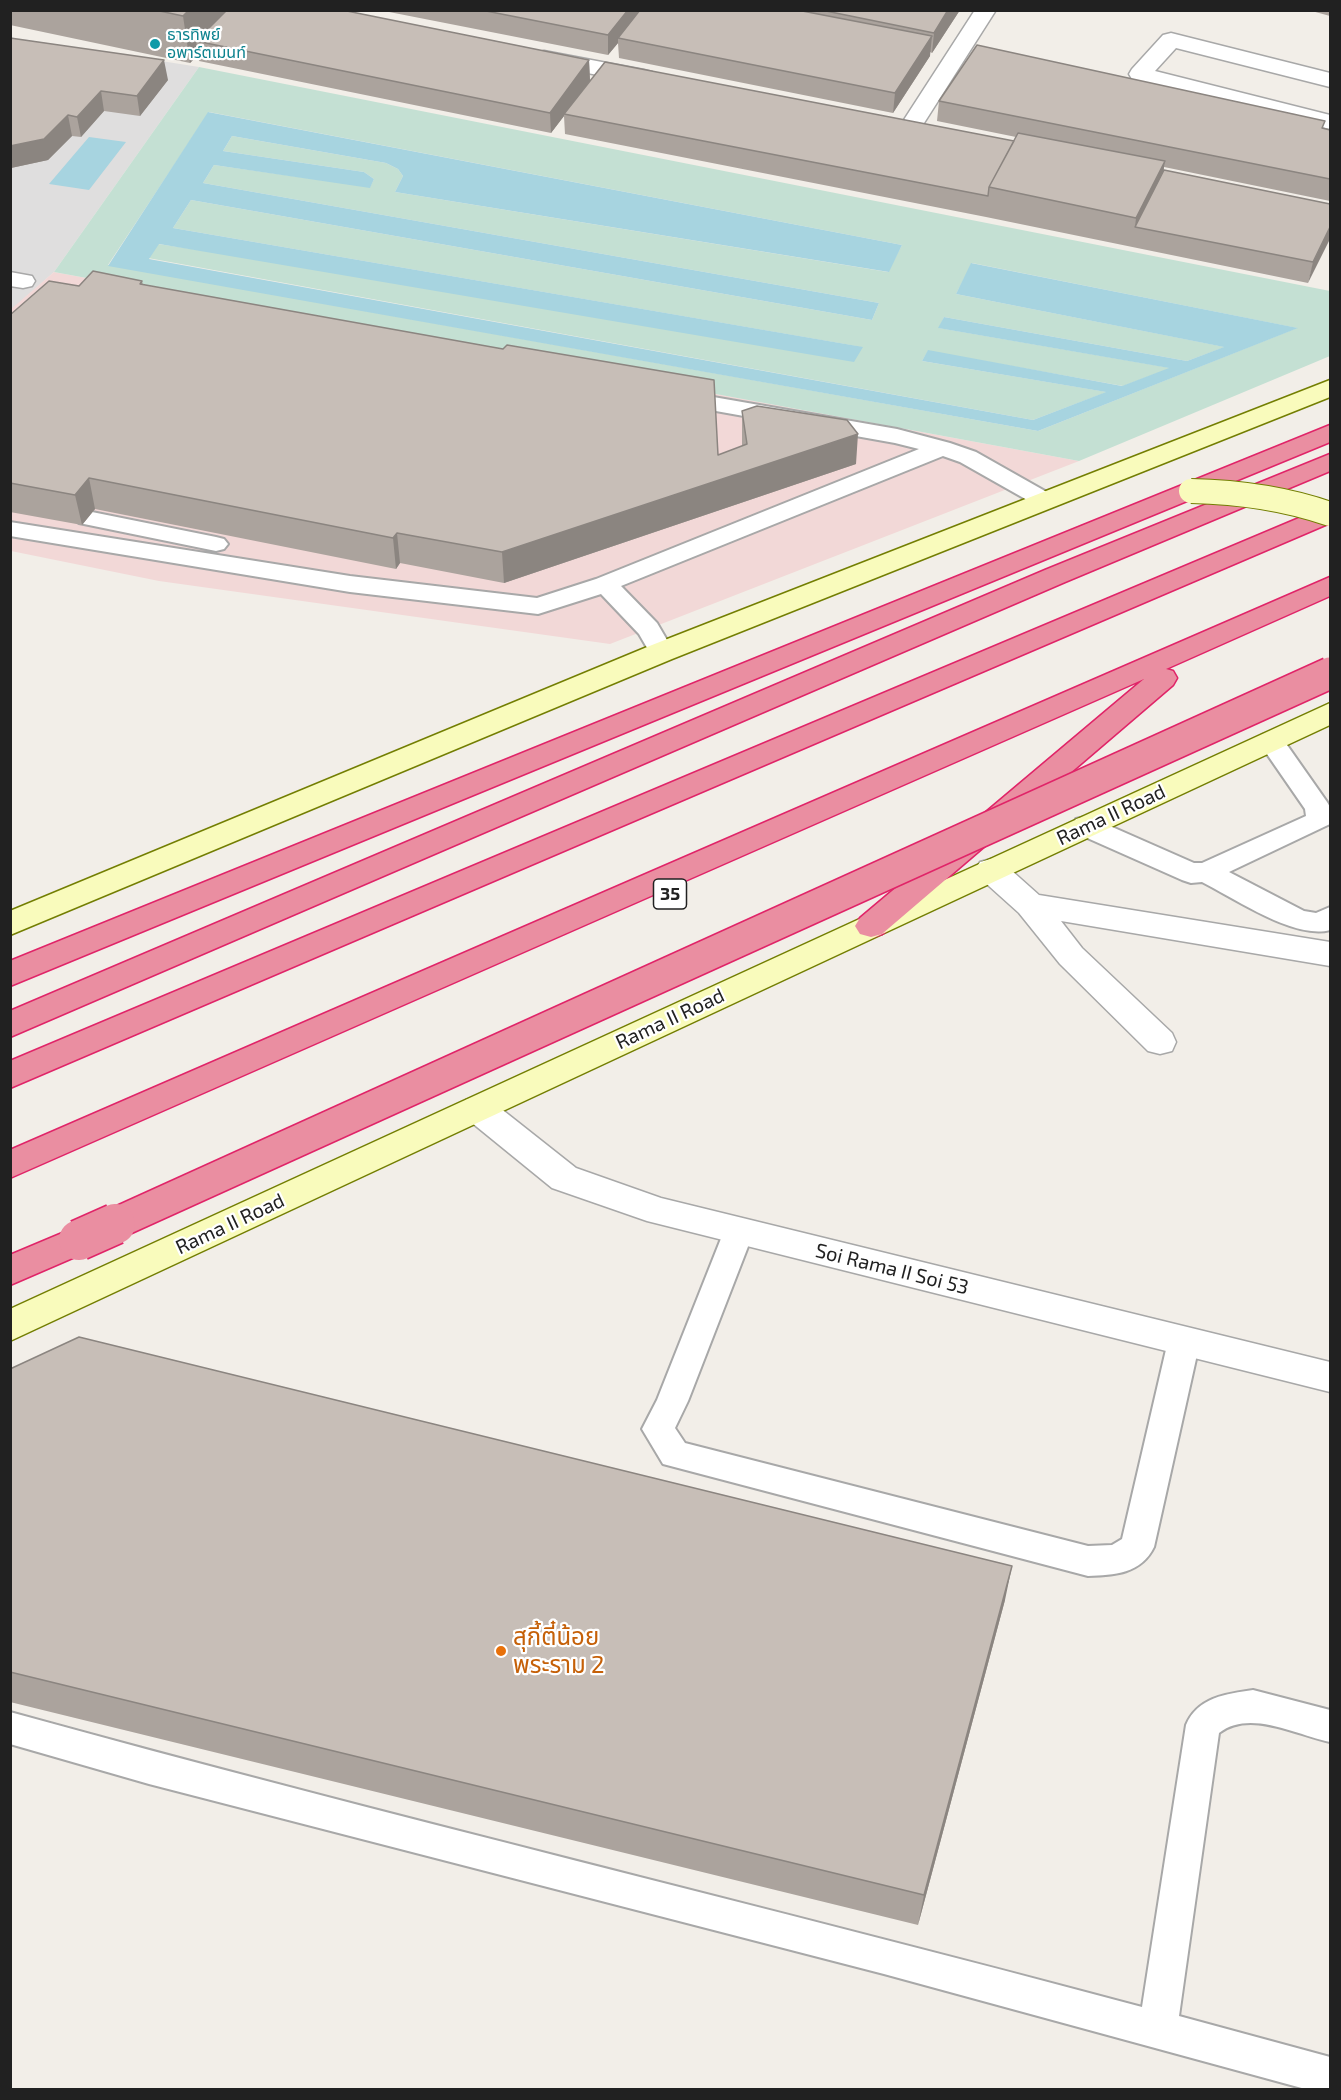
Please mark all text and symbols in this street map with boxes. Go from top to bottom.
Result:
place label: ธารทิพย์ อพาร์ตเมนท์ [167,25,246,63]
marker: ธารทิพย์ อพาร์ตเมนท์ [148,37,162,51]
street label: Rama II Road [1053,779,1169,851]
road number: 35 [654,879,686,909]
street label: Rama II Road [612,983,728,1055]
street label: Rama II Road [172,1188,288,1260]
street label: Soi Rama II Soi 53 [813,1238,971,1300]
place label: สุกี้ตี๋น้อย พระราม 2 [513,1623,605,1679]
marker: สุกี้ตี๋น้อย พระราม 2 [494,1644,508,1658]

